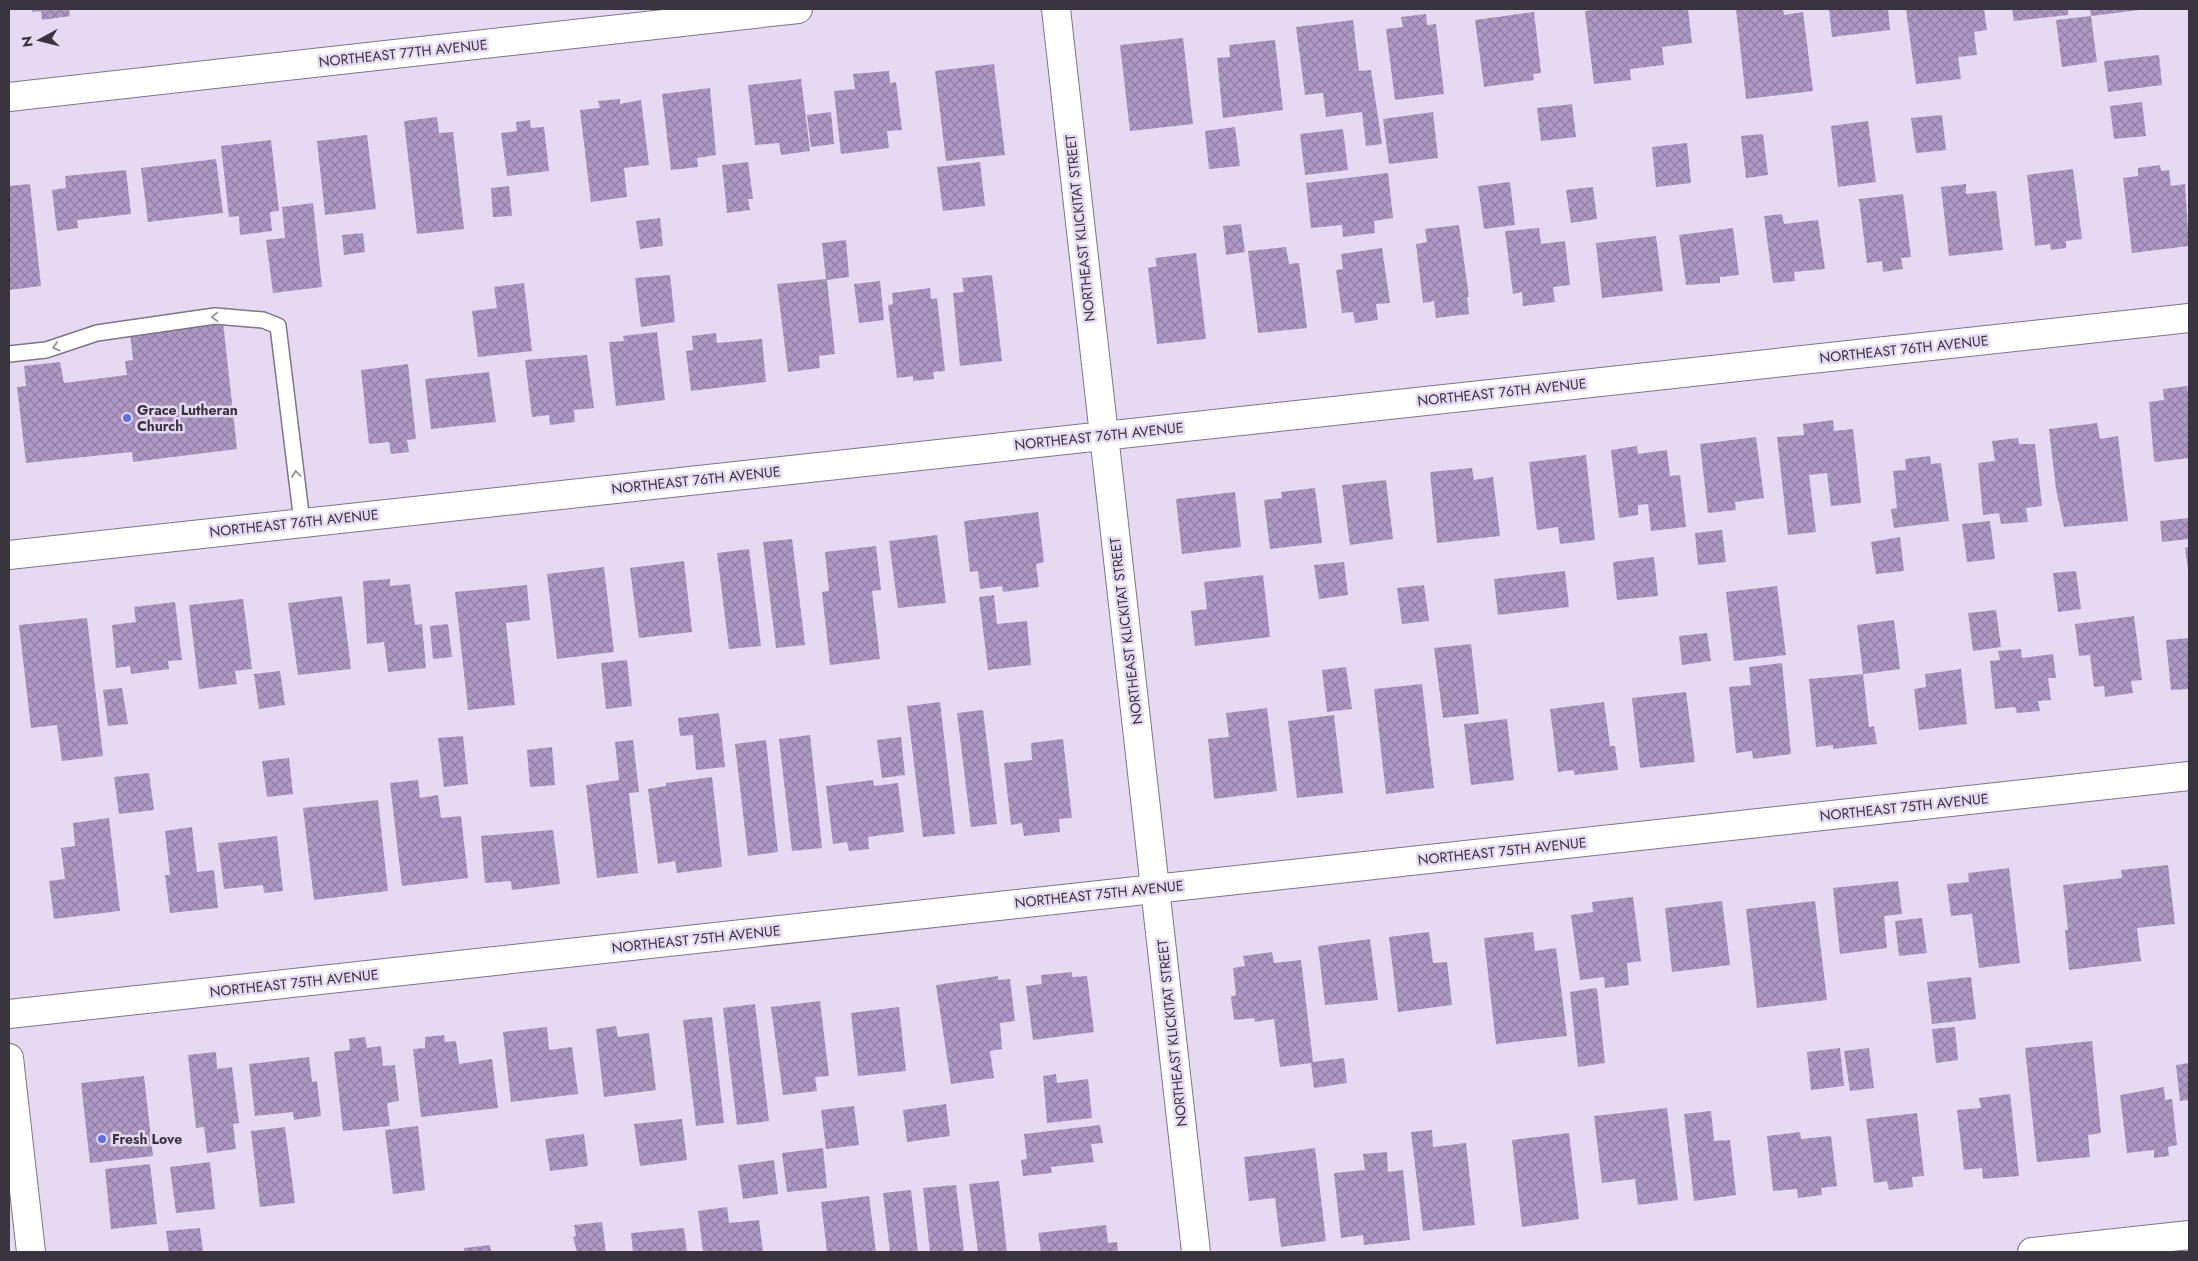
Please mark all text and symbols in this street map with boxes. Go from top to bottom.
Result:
north arrow [15,15,65,65]
street label: NORTHEAST 77TH AVENUE [318,34,488,72]
text: N [16,35,38,48]
street label: NORTHEAST KLICKITAT STREET [1060,133,1100,323]
one-way arrow [210,312,218,322]
street label: NORTHEAST 76TH AVENUE [1819,330,1989,368]
one-way arrow [52,342,60,352]
street label: NORTHEAST 76TH AVENUE [1417,373,1587,411]
place label: Grace Lutheran Church [137,400,238,436]
marker: Grace Lutheran Church [121,412,133,424]
street label: NORTHEAST 76TH AVENUE [1014,417,1184,455]
street label: NORTHEAST 76TH AVENUE [611,461,781,499]
one-way arrow [291,470,302,478]
street label: NORTHEAST 76TH AVENUE [209,504,379,542]
street label: NORTHEAST KLICKITAT STREET [1105,536,1147,726]
street label: NORTHEAST 75TH AVENUE [1819,788,1989,826]
street label: NORTHEAST 75TH AVENUE [1417,832,1587,870]
street label: NORTHEAST 75TH AVENUE [1014,875,1184,913]
street label: NORTHEAST 75TH AVENUE [611,920,781,958]
street label: NORTHEAST KLICKITAT STREET [1152,938,1192,1128]
street label: NORTHEAST 75TH AVENUE [209,964,379,1002]
place label: Fresh Love [112,1129,182,1149]
marker: Fresh Love [96,1133,108,1145]

